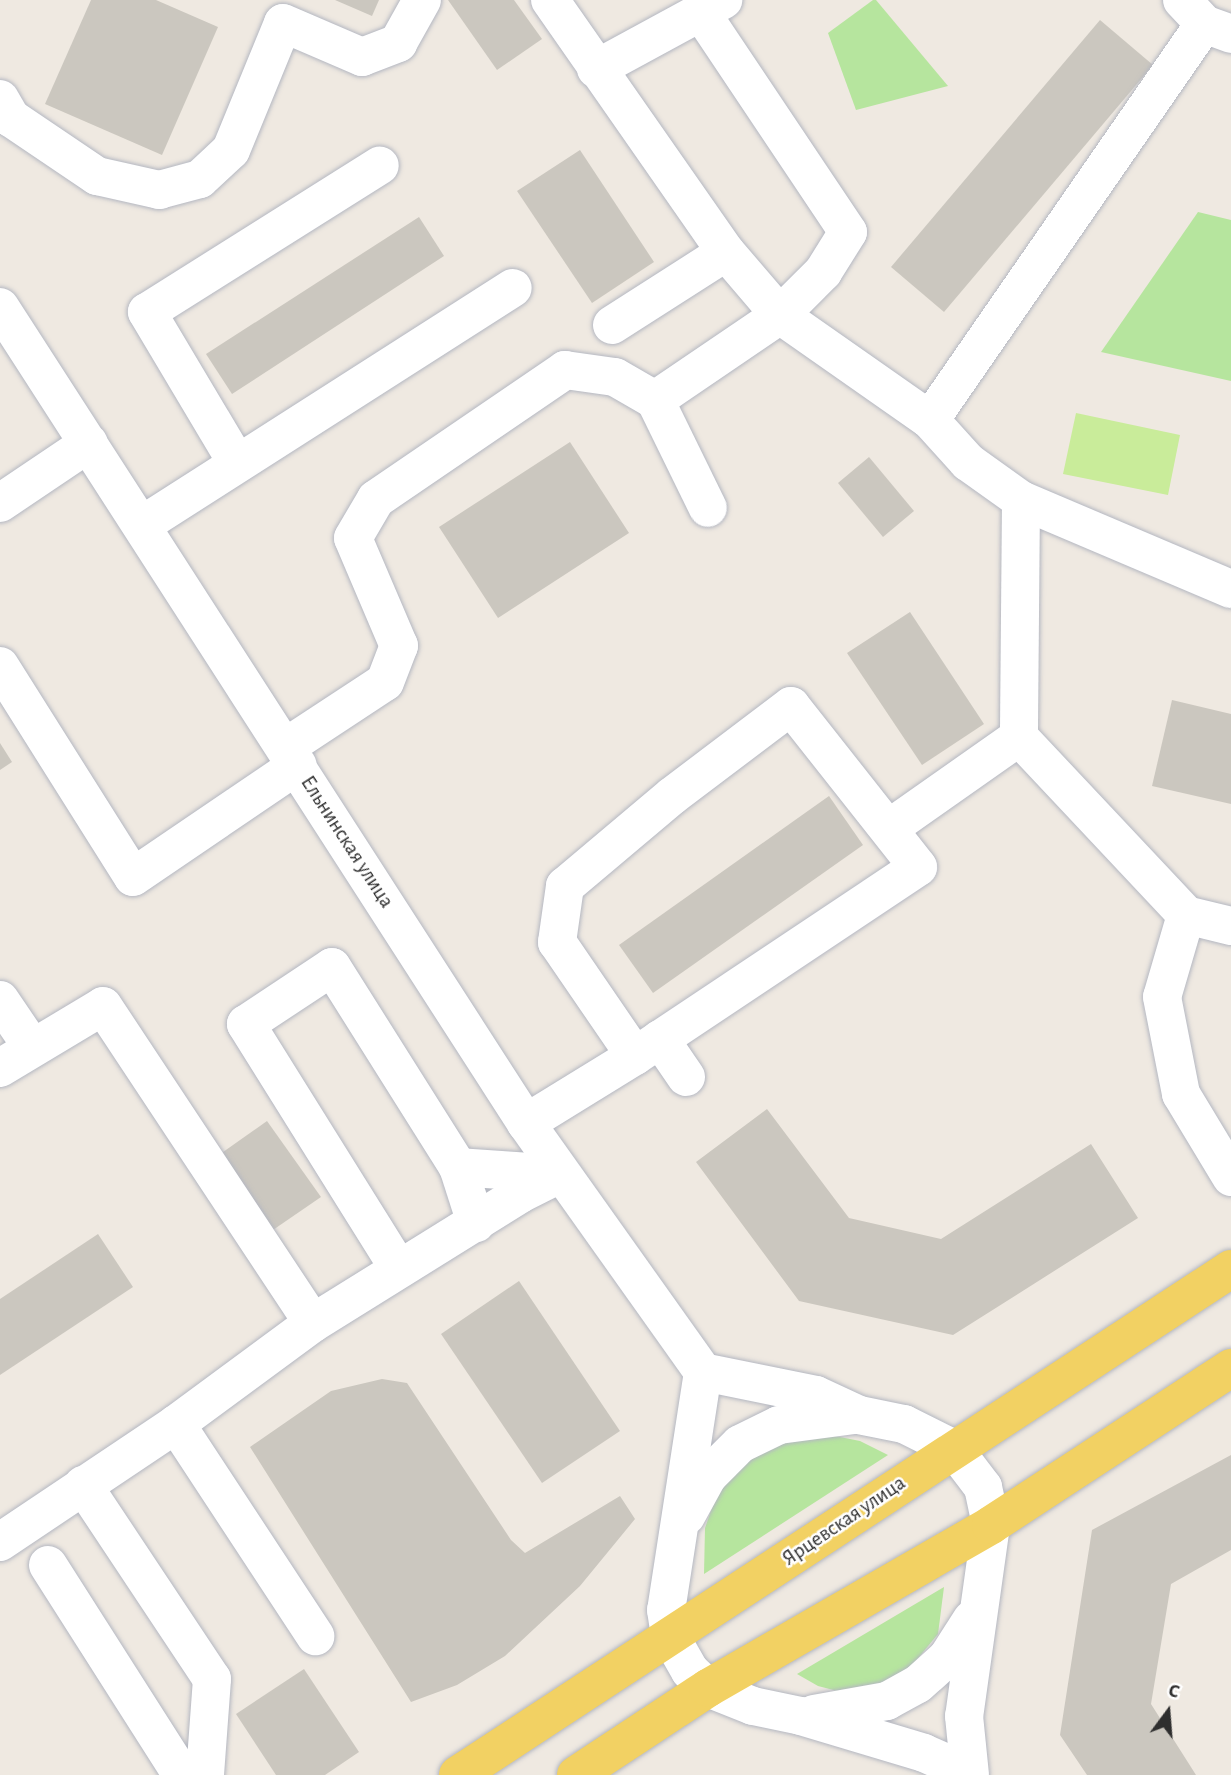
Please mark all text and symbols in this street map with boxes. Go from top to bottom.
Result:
street label: Ельнинская улица [295,771,399,913]
street label: Ярцевская улица [778,1470,910,1572]
north arrow [1133,1677,1203,1747]
text: С [1166,1681,1182,1702]

